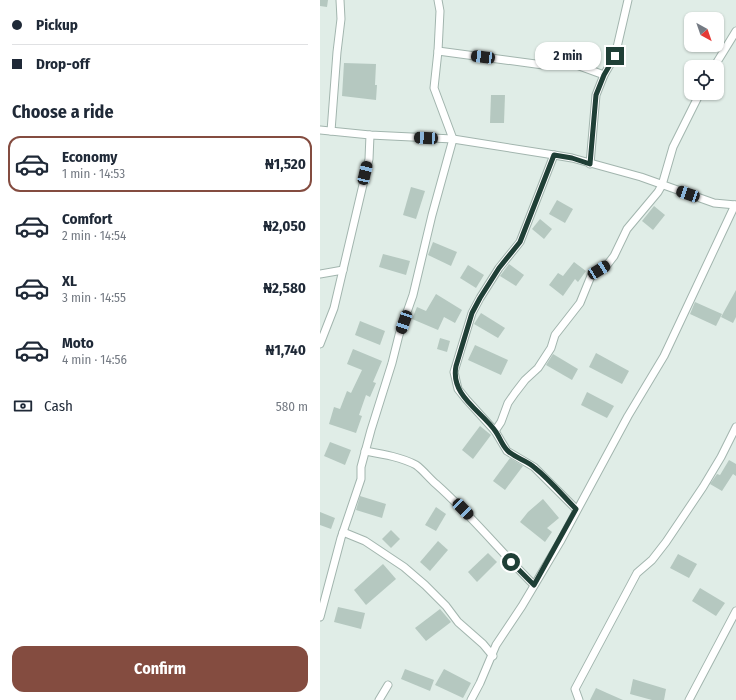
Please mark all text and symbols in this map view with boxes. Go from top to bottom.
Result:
north arrow [684,12,724,52]
map controls [684,12,724,100]
text: Pickup [36,16,78,34]
callout: 2 min [535,42,601,70]
route end [606,47,624,65]
text: 2 min [554,48,582,63]
car [470,50,496,64]
text: Drop-off [36,55,90,73]
button: locate [684,60,724,100]
text: Choose a ride [12,101,114,123]
car [414,131,438,145]
icon: car [14,146,50,182]
text: Economy [62,148,117,166]
text: ₦1,520 [265,155,306,173]
car [356,160,374,186]
text: 1 min · 14:53 [62,166,125,181]
car [675,184,701,204]
icon: car [14,208,50,244]
text: Comfort [62,210,113,228]
text: ₦2,050 [263,217,306,235]
text: 2 min · 14:54 [62,228,126,243]
car [586,259,612,281]
icon: car [14,270,50,306]
text: XL [62,272,77,290]
text: ₦2,580 [263,279,306,297]
text: 3 min · 14:55 [62,290,126,305]
car [394,309,414,335]
icon: car [14,332,50,368]
text: Moto [62,334,94,352]
text: ₦1,740 [266,341,306,359]
text: 4 min · 14:56 [62,352,127,367]
icon: cash [12,395,34,417]
text: Cash [44,397,73,415]
text: 580 m [276,399,308,414]
car [450,496,476,522]
route start [502,553,520,571]
button: Confirm [12,646,308,692]

